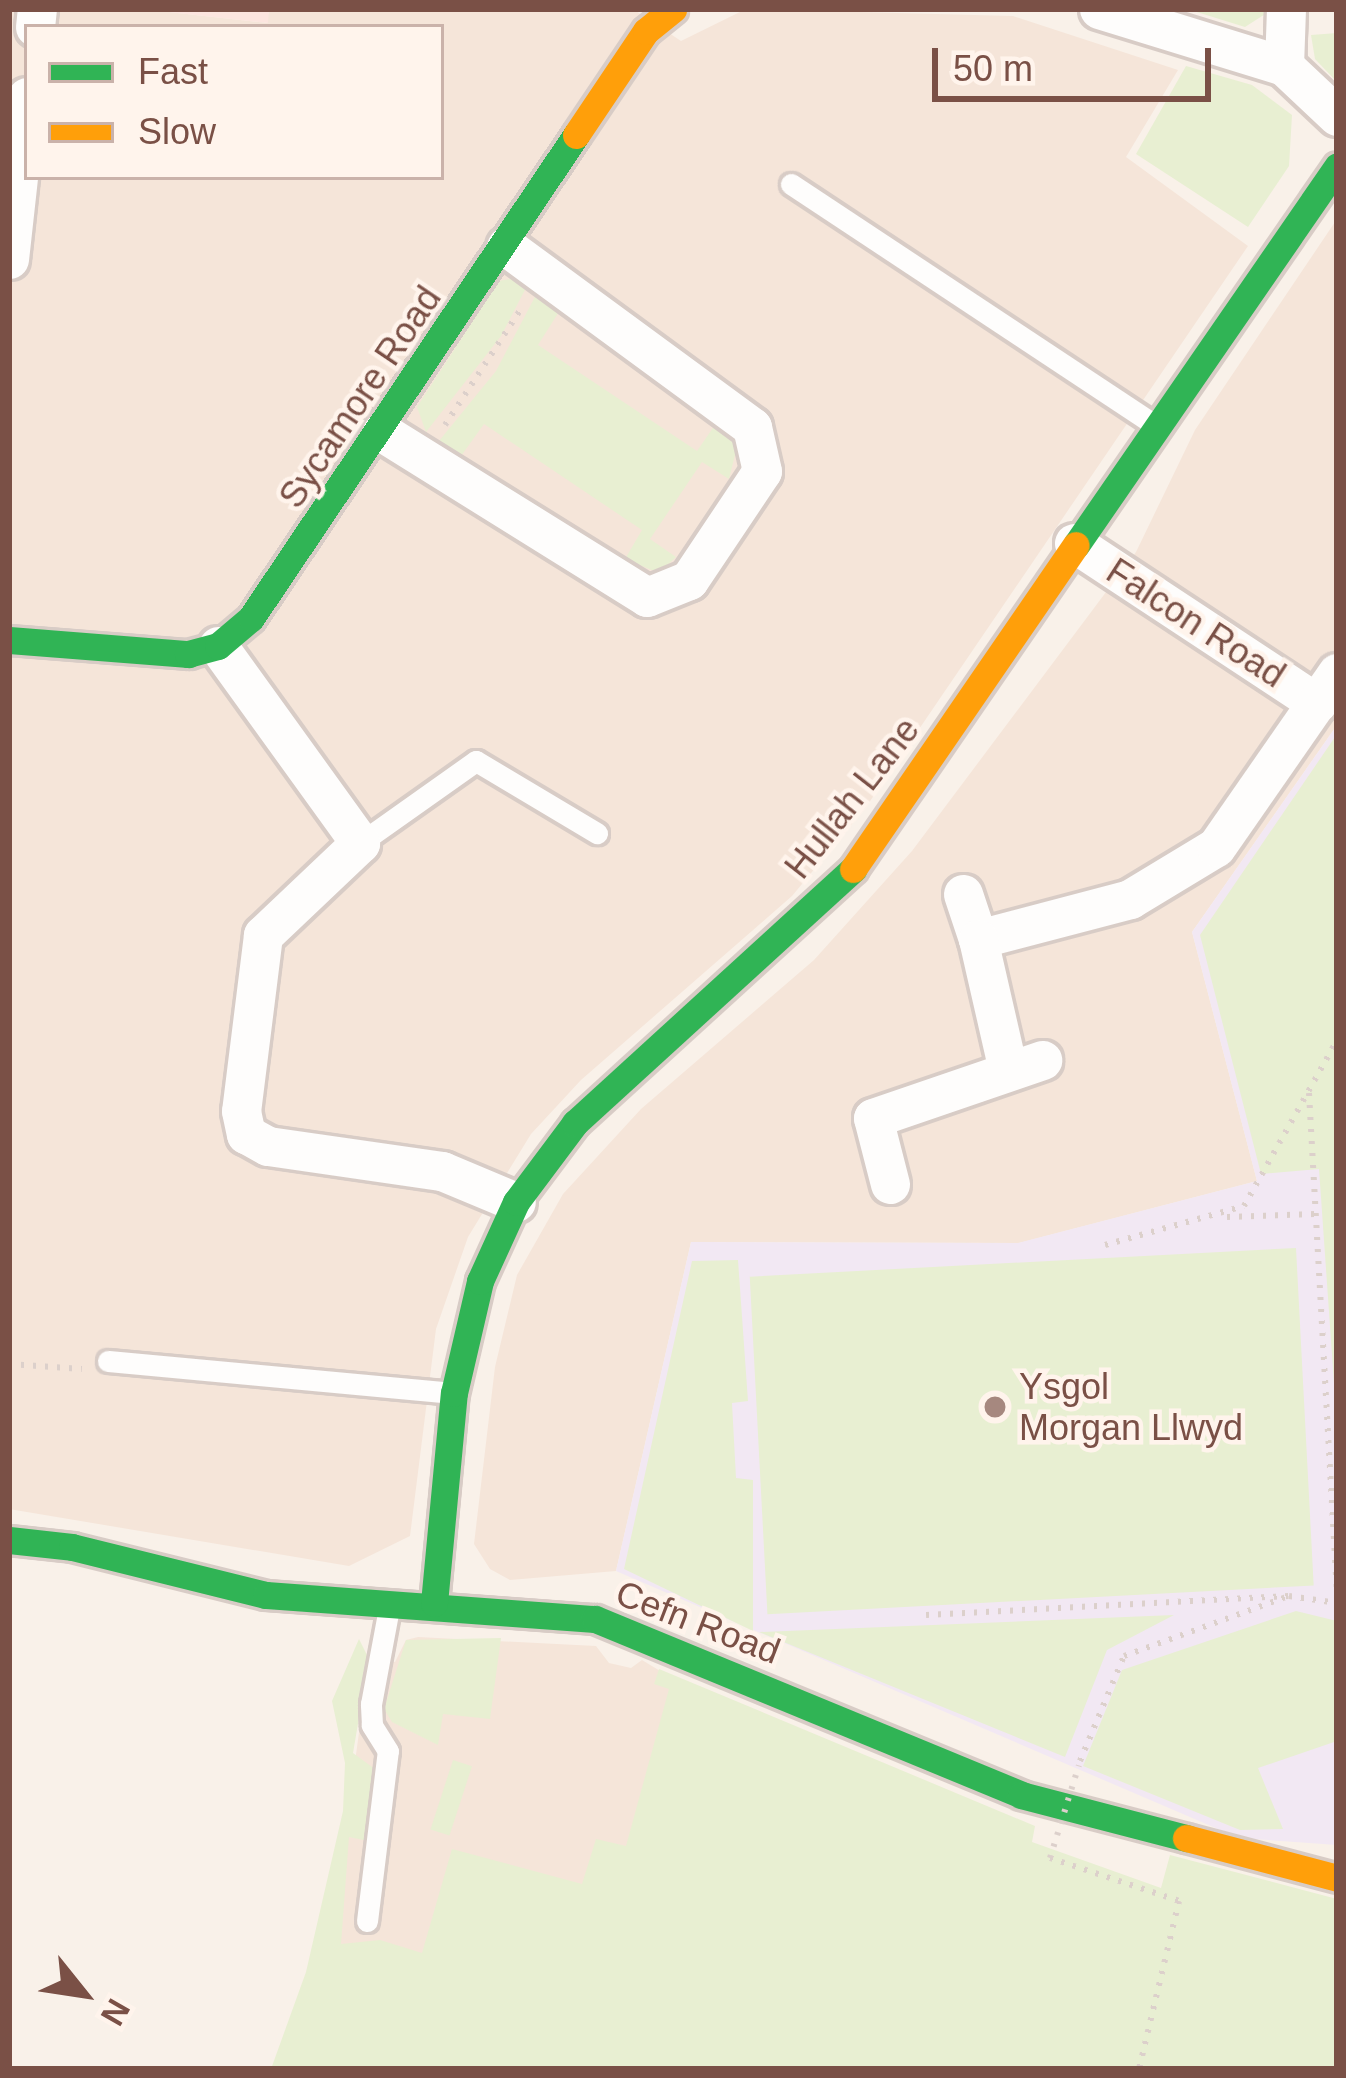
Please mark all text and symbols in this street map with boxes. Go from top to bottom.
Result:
legend [24,24,444,180]
scale bar [938,24,1217,98]
text: 50 m [953,48,1033,89]
text: Fast [138,51,208,92]
text: Slow [138,111,216,152]
street label: Sycamore Road [270,278,450,516]
street label: Falcon Road [1099,549,1293,697]
street label: Hullah Lane [776,709,928,887]
place label: Ysgol Morgan Llwyd [1019,1364,1243,1449]
marker: Ysgol Morgan Llwyd [982,1394,1008,1420]
street label: Cefn Road [610,1571,786,1673]
north arrow [24,1934,144,2054]
text: N [94,1993,138,2032]

